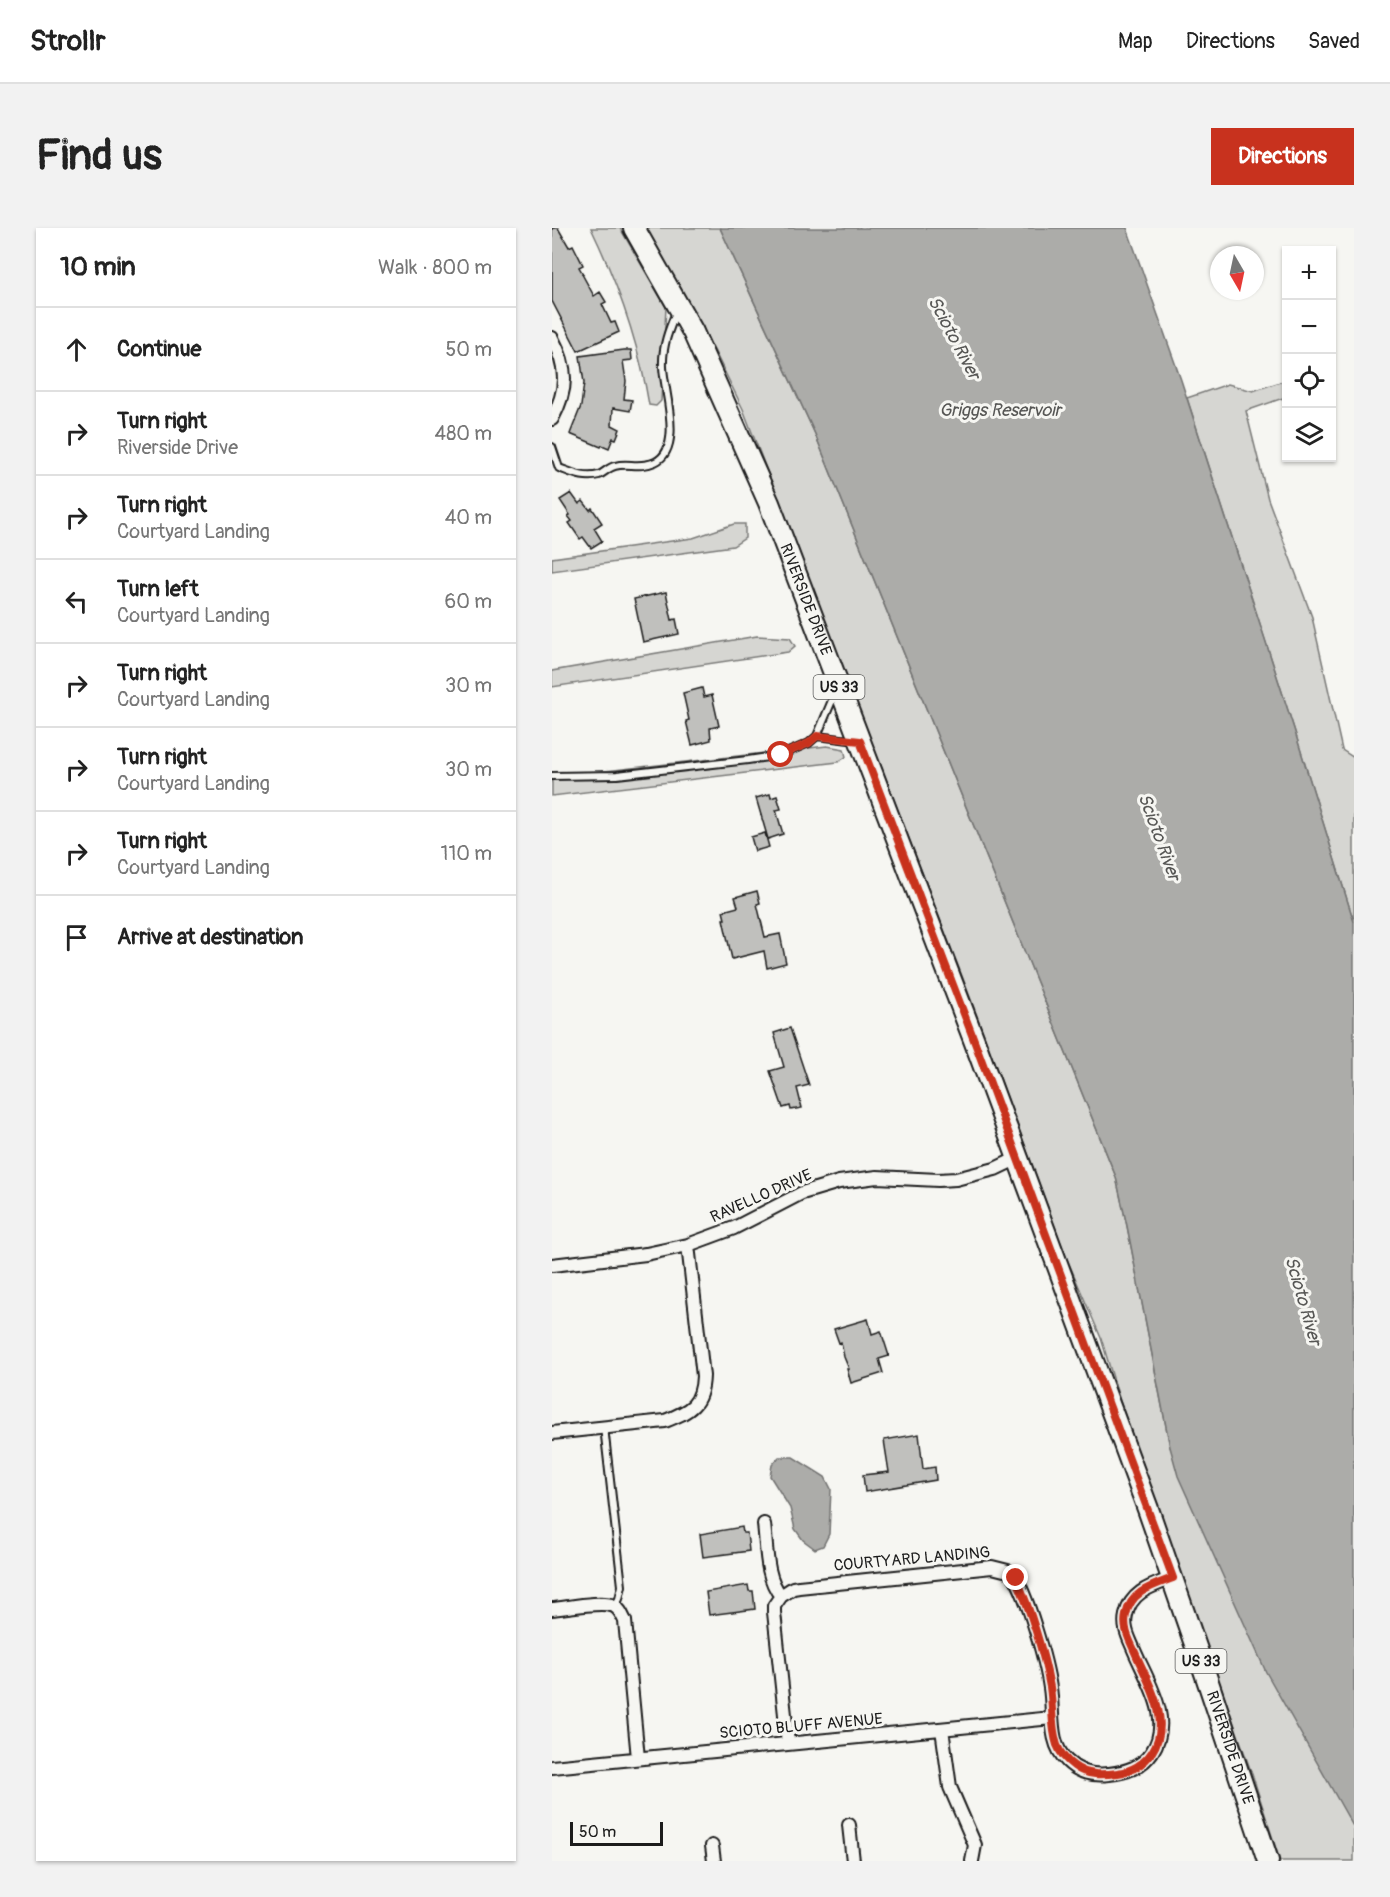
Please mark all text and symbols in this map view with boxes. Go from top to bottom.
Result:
text: Strollr [30,24,105,59]
text: Map [1118,28,1153,55]
text: Directions [1186,28,1275,55]
text: Saved [1308,28,1360,55]
button: Directions [1211,128,1354,185]
text: Find us [36,130,162,182]
north arrow [1210,246,1264,300]
map controls [1282,246,1336,462]
button: + [1282,246,1336,300]
text: 10 min [60,251,136,283]
text: Walk · 800 m [378,255,492,280]
water label: Scioto River [923,292,987,386]
button: − [1282,300,1336,354]
icon: ahead [60,333,93,366]
text: Continue [117,335,201,363]
text: 50 m [445,337,492,362]
button: locate [1282,354,1336,408]
water label: Griggs Reservoir [939,399,1063,422]
text: Turn right [117,407,207,435]
button: layers [1282,408,1336,462]
icon: right [60,417,93,450]
text: 480 m [435,421,492,446]
text: Riverside Drive [117,435,238,460]
text: Turn right [117,491,207,519]
icon: right [60,501,93,534]
text: 40 m [445,505,492,530]
text: Courtyard Landing [117,519,270,544]
street label: RIVERSIDE DRIVE [775,541,836,658]
text: Turn left [117,575,199,603]
icon: left [60,585,93,618]
text: 60 m [445,589,492,614]
text: Courtyard Landing [117,603,270,628]
text: Turn right [117,659,207,687]
icon: right [60,669,93,702]
text: 30 m [445,673,492,698]
road number: US 33 [814,675,864,699]
text: Courtyard Landing [117,687,270,712]
route start [767,741,793,767]
text: Turn right [117,743,207,771]
icon: right [60,753,93,786]
text: 30 m [445,757,492,782]
text: Courtyard Landing [117,771,270,796]
water label: Scioto River [1133,790,1186,886]
text: Turn right [117,827,207,855]
icon: right [60,837,93,870]
text: 110 m [441,841,492,866]
text: Courtyard Landing [117,855,270,880]
icon: arrive [60,921,93,954]
text: Arrive at destination [117,923,303,951]
street label: RAVELLO DRIVE [707,1165,815,1227]
water label: Scioto River [1279,1254,1327,1350]
street label: COURTYARD LANDING [833,1542,991,1576]
route end [1002,1564,1028,1590]
road number: US 33 [1176,1649,1226,1673]
street label: RIVERSIDE DRIVE [1202,1688,1258,1807]
street label: SCIOTO BLUFF AVENUE [718,1709,884,1743]
scale bar [570,1819,663,1846]
text: 50 m [579,1822,616,1842]

